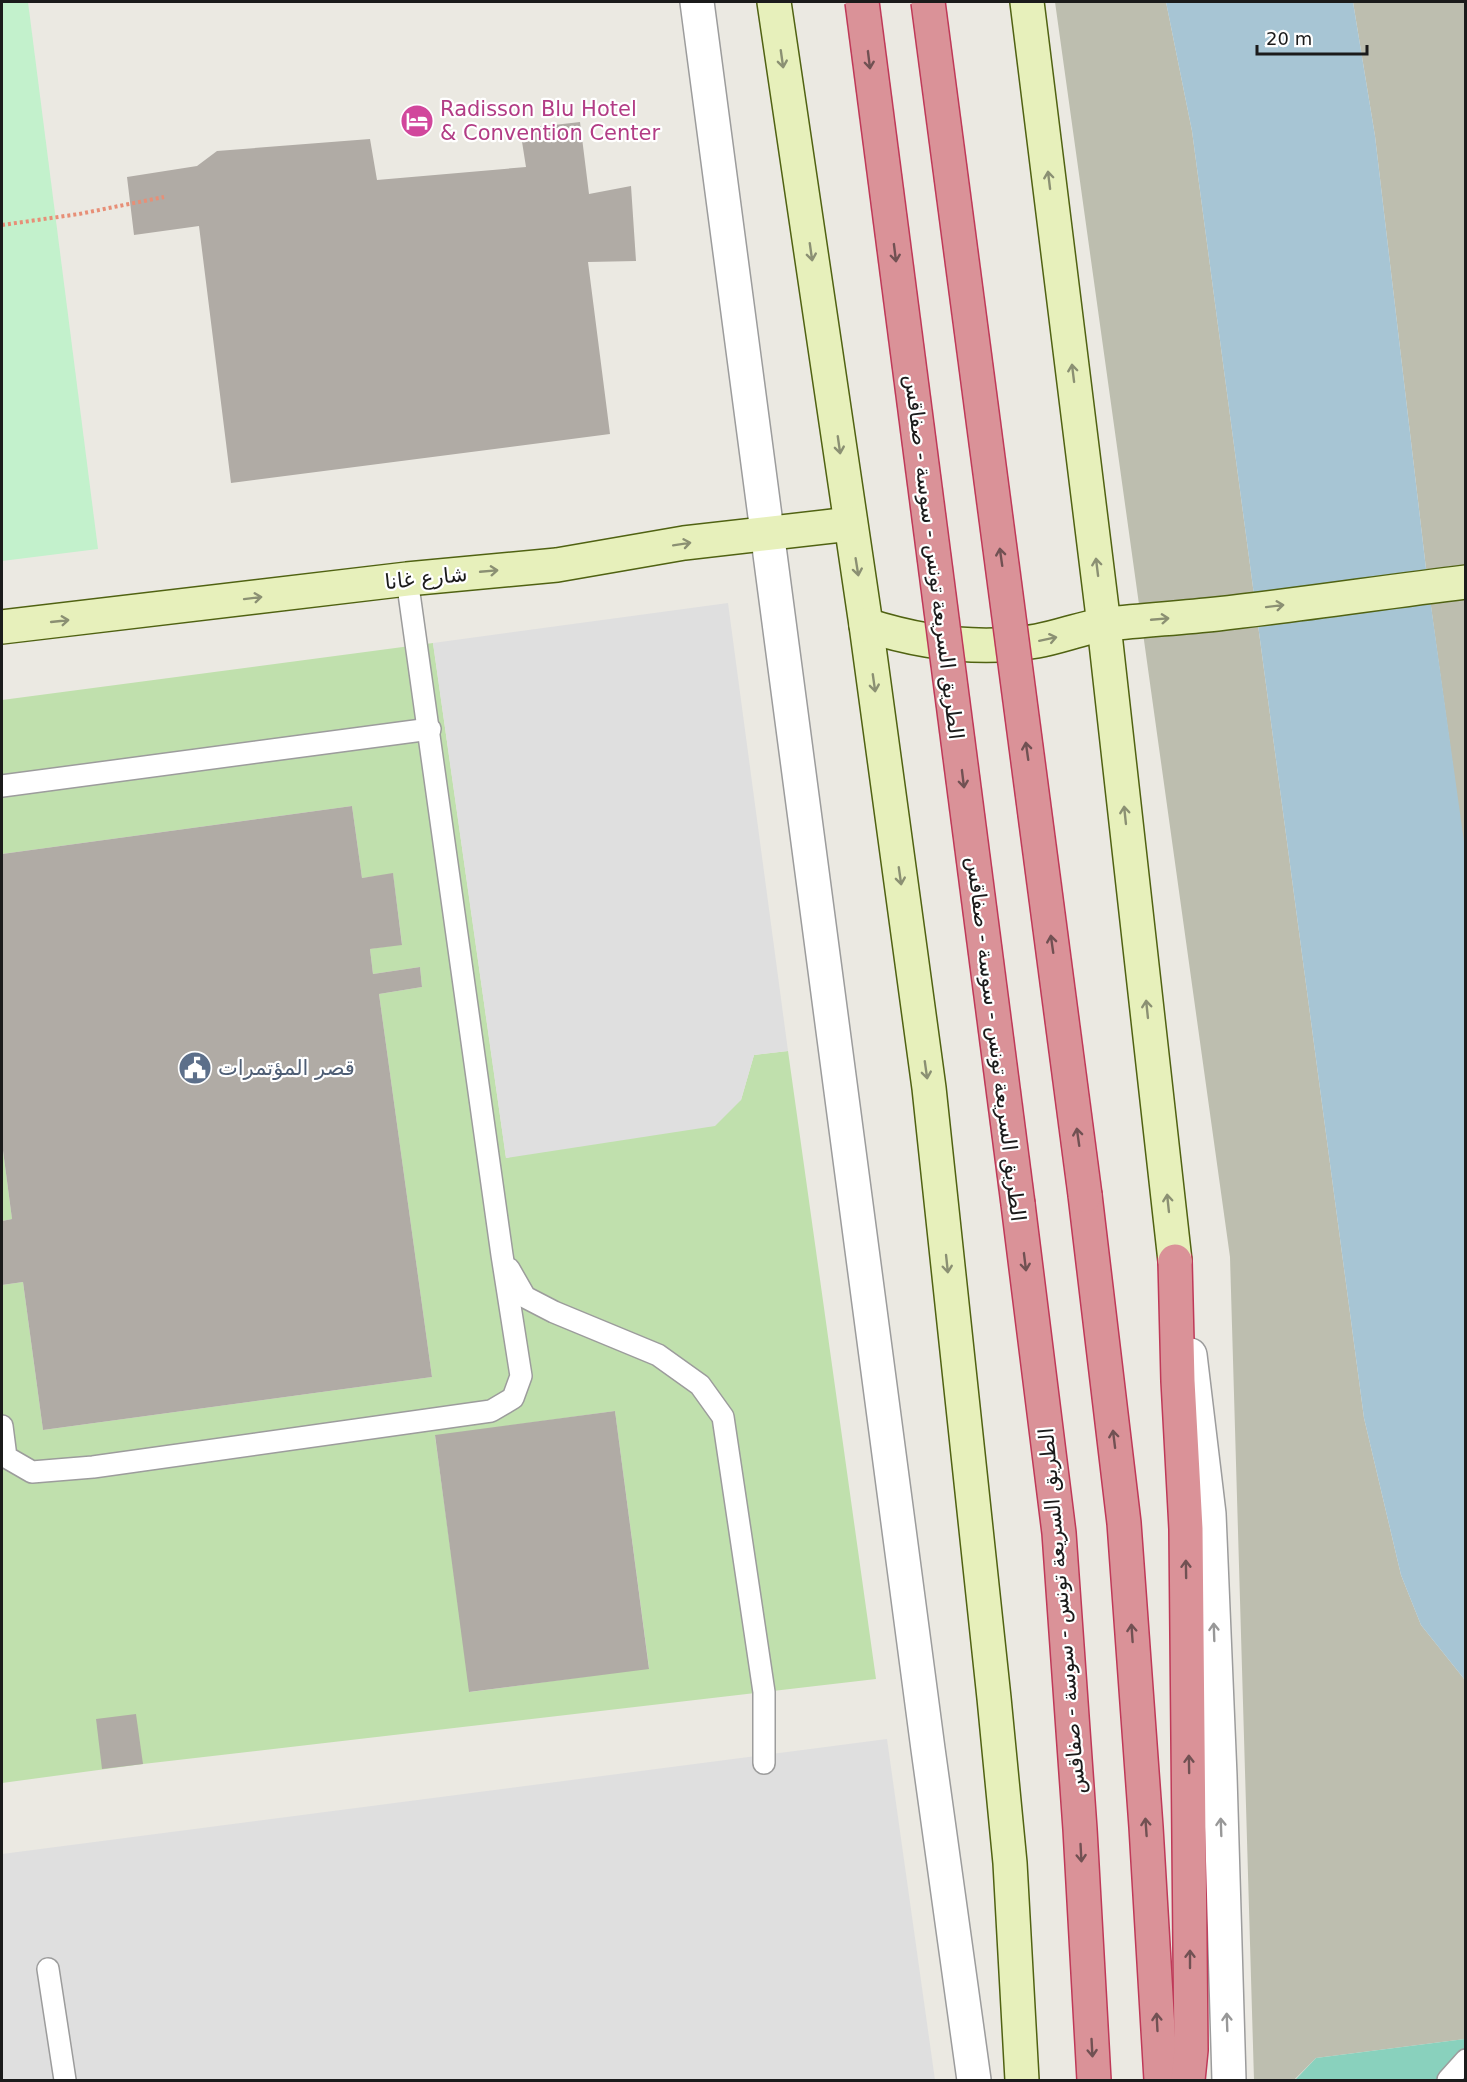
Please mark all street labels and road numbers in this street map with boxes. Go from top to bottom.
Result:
street label: الطريق السريعة تونس - سوسة - صفاقس [900,373,968,741]
street label: شارع غانا [383,562,469,594]
street label: الطريق السريعة تونس - سوسة - صفاقس [962,855,1030,1223]
street label: الطريق السريعة تونس - سوسة - صفاقس [1034,1427,1090,1795]

